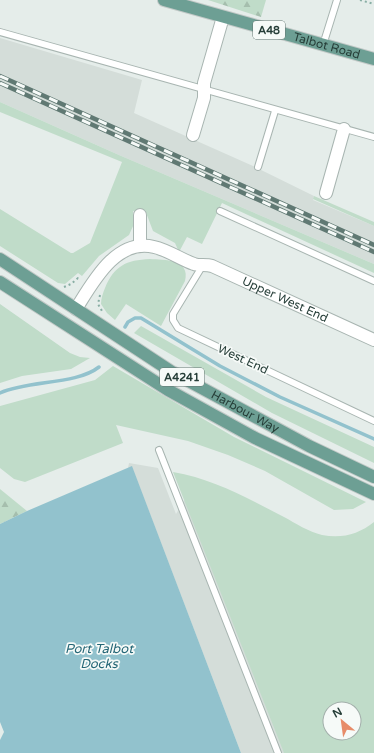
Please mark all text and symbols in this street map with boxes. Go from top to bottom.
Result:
road number: A48 [253,21,285,39]
street label: Talbot Road [292,30,362,62]
street label: Upper West End [240,274,330,325]
street label: West End [215,341,271,377]
road number: A4241 [160,368,204,386]
street label: Harbour Way [209,388,282,436]
water label: Port Talbot Docks [65,641,135,672]
north arrow [322,701,362,741]
text: N [330,705,344,721]

